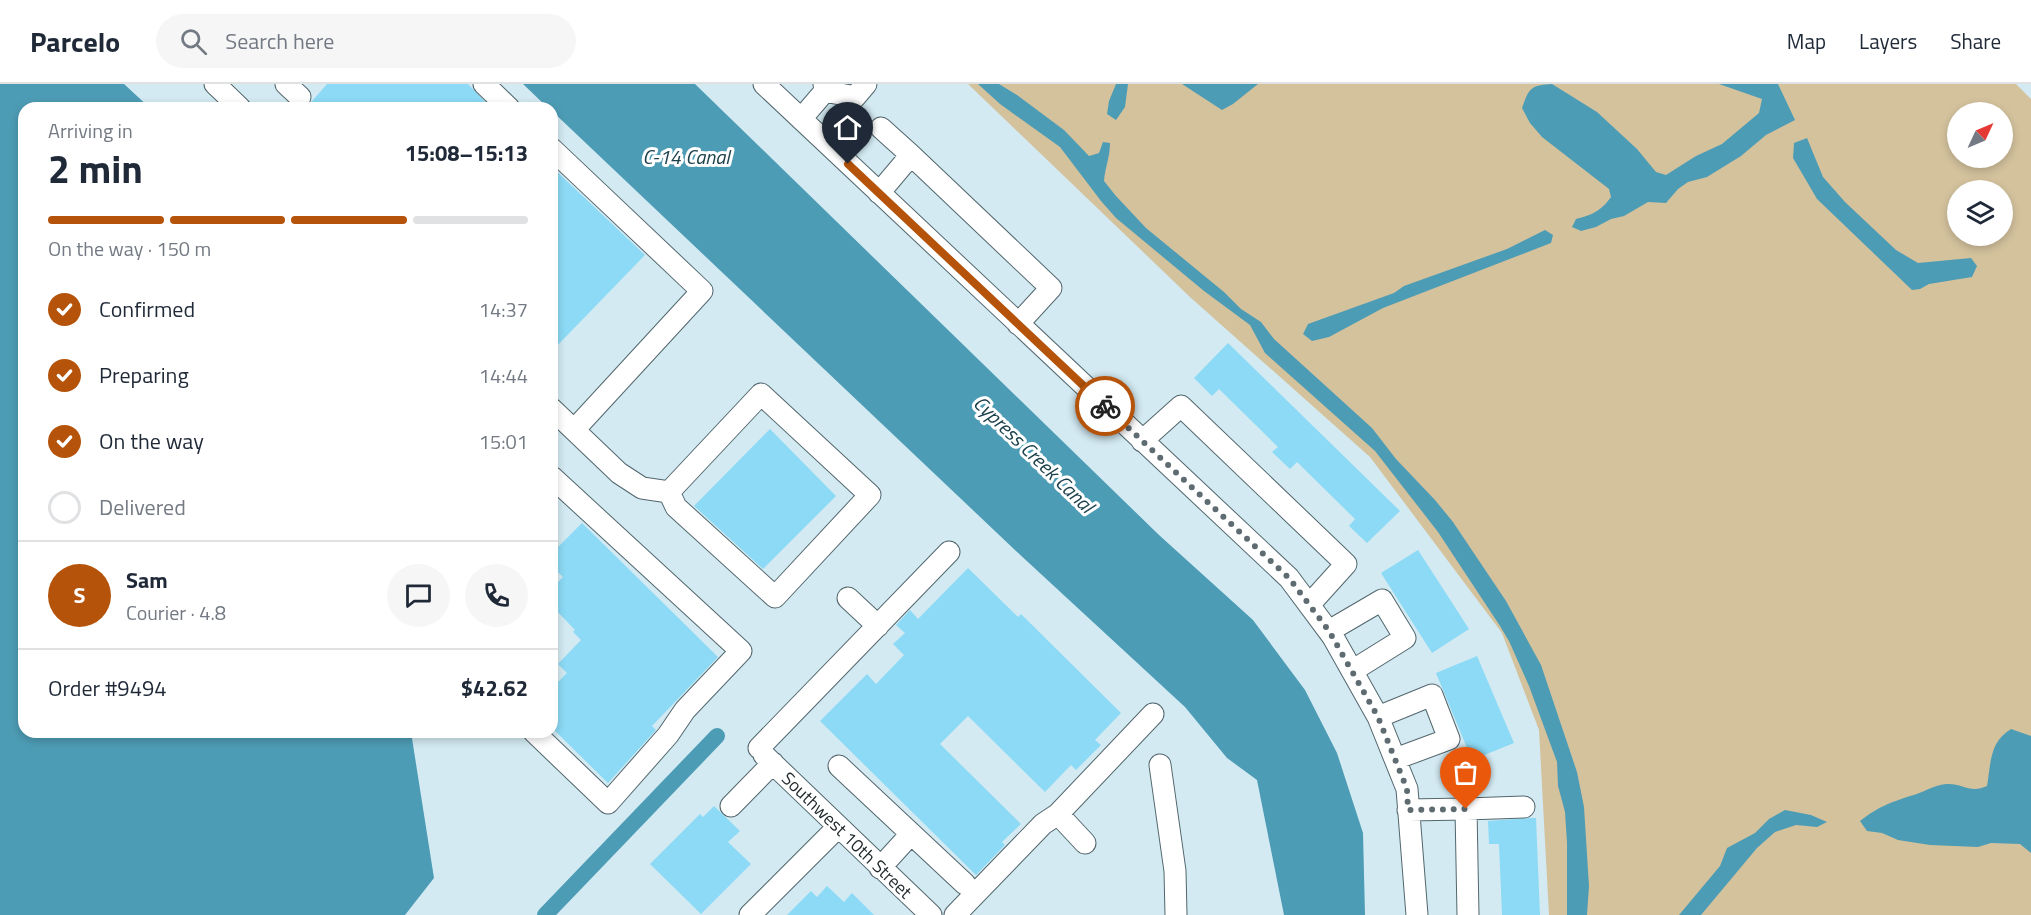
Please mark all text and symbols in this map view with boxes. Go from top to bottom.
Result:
search box [156,14,576,68]
text: Parcelo [30,20,120,63]
text: Search here [225,24,334,58]
icon: search [177,25,210,58]
text: Map [1787,25,1826,57]
text: Layers [1859,25,1917,57]
text: Share [1950,25,2001,57]
pin [822,102,873,164]
north arrow [1947,102,2013,168]
map controls [1947,102,2013,246]
icon: home [831,111,864,144]
text: Arriving in [48,115,133,146]
text: 15:08–15:13 [405,136,528,170]
text: 2 min [48,139,143,198]
water label: C-14 Canal [642,141,732,172]
button: layers [1947,180,2013,246]
text: On the way · 150 m [48,233,211,264]
text: Confirmed [99,292,195,326]
icon: check [48,293,81,326]
text: 14:37 [479,294,528,325]
text: Preparing [99,358,189,392]
icon: check [48,359,81,392]
text: 14:44 [479,360,528,391]
courier [1075,376,1135,436]
water label: Cypress Creek Canal [966,388,1104,522]
icon: bike [1089,390,1122,423]
text: On the way [99,424,204,458]
icon: check [48,425,81,458]
text: 15:01 [479,426,528,457]
text: Delivered [99,490,186,524]
text: Sam [126,563,168,597]
button: chat [387,564,450,627]
button: phone [465,564,528,627]
text: S [74,578,85,612]
text: Courier · 4.8 [126,597,226,628]
text: Order #9494 [48,671,167,705]
text: $42.62 [461,671,528,705]
pin [1440,747,1491,809]
icon: bag [1449,756,1482,789]
street label: Southwest 10th Street [776,765,919,905]

